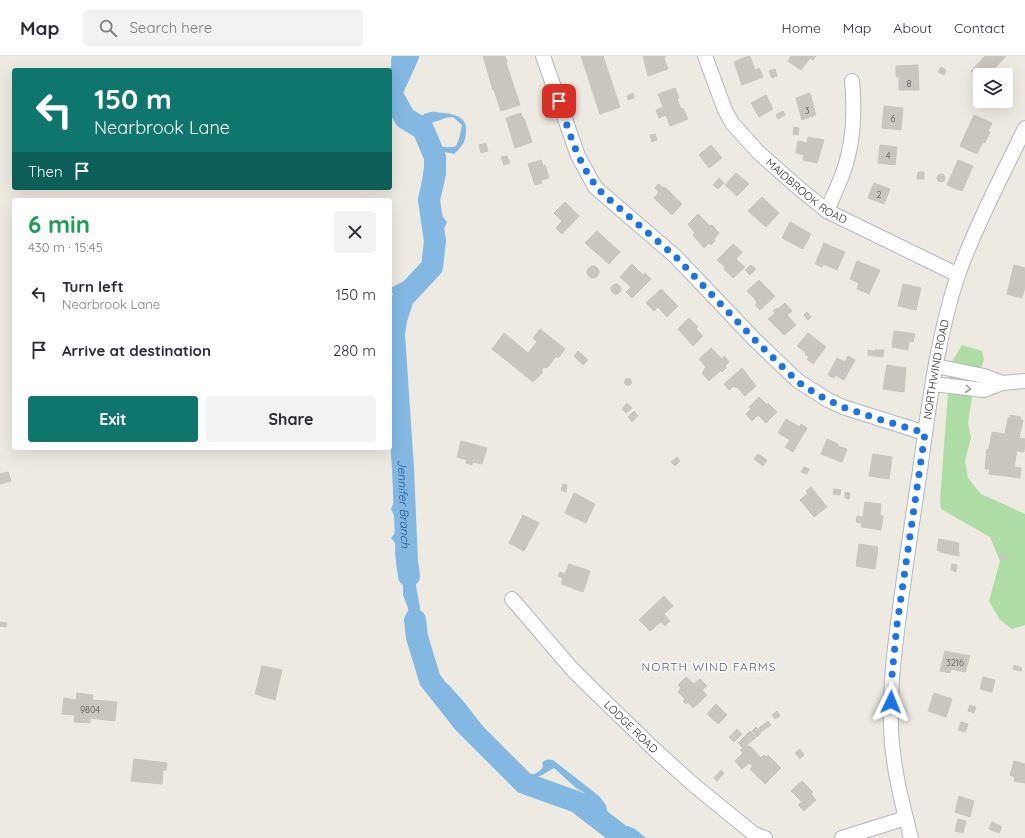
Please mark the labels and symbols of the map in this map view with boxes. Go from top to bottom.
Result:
house number: 8 [907,78,912,89]
pin [542,84,576,118]
house number: 3 [805,105,810,116]
house number: 6 [891,113,896,124]
house number: 4 [886,150,891,161]
street label: MAIDBROOK ROAD [763,155,850,227]
house number: 2 [877,189,882,200]
street label: NORTHWIND ROAD [920,318,952,420]
one-way arrow [965,384,971,393]
water label: Jennifer Branch [395,459,414,548]
house number: 3216 [946,657,964,668]
district label: NORTH WIND FARMS [641,659,777,674]
position arrow [870,681,912,723]
street label: LODGE ROAD [601,698,661,756]
house number: 9804 [80,704,100,715]

